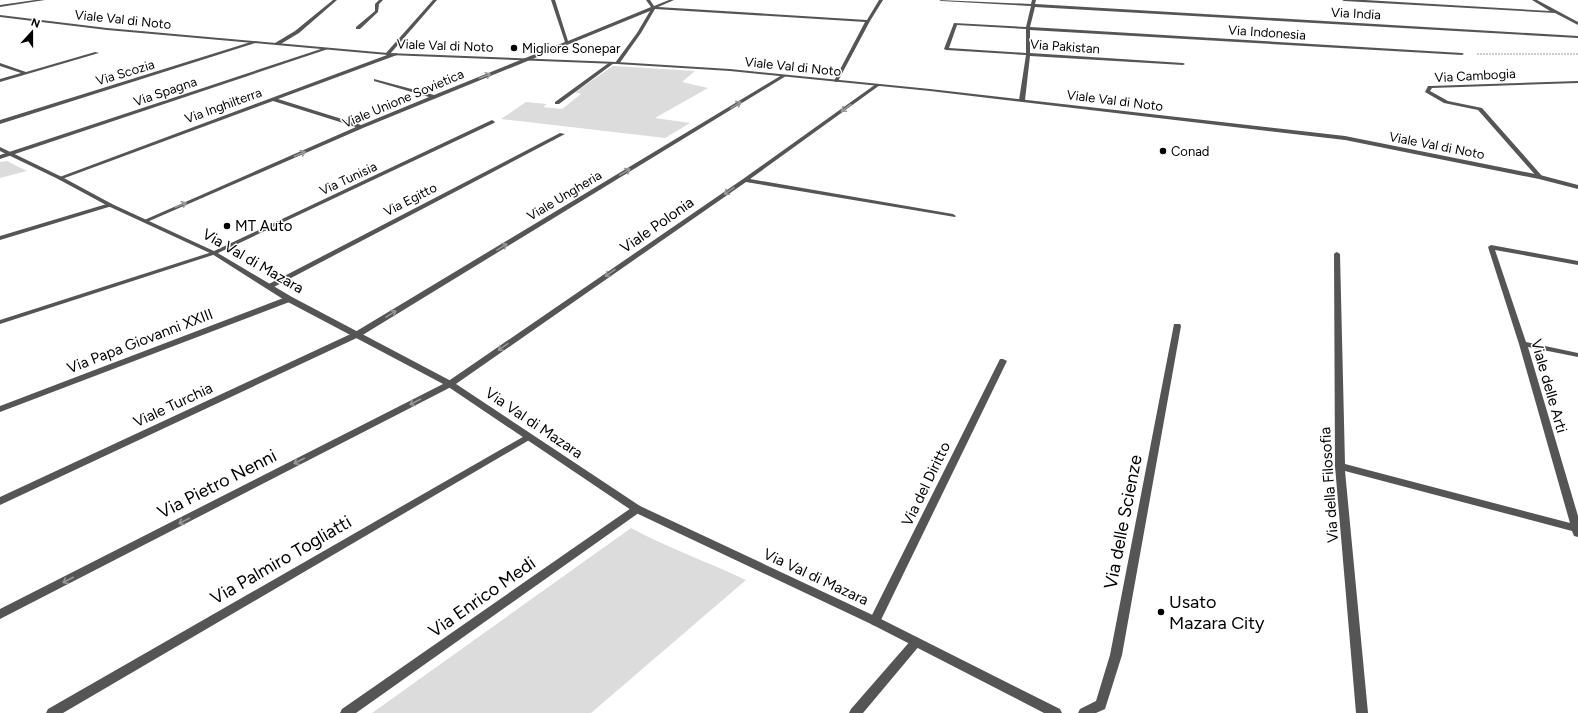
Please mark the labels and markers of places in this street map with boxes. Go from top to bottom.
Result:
place label: Migliore Sonepar [522,41,621,56]
marker: Migliore Sonepar [509,43,519,53]
place label: Conad [1171,144,1209,159]
marker: Conad [1158,146,1168,156]
place label: MT Auto [235,217,293,235]
marker: MT Auto [222,221,232,231]
place label: Usato Mazara City [1169,591,1265,634]
marker: Usato Mazara City [1156,607,1166,617]

